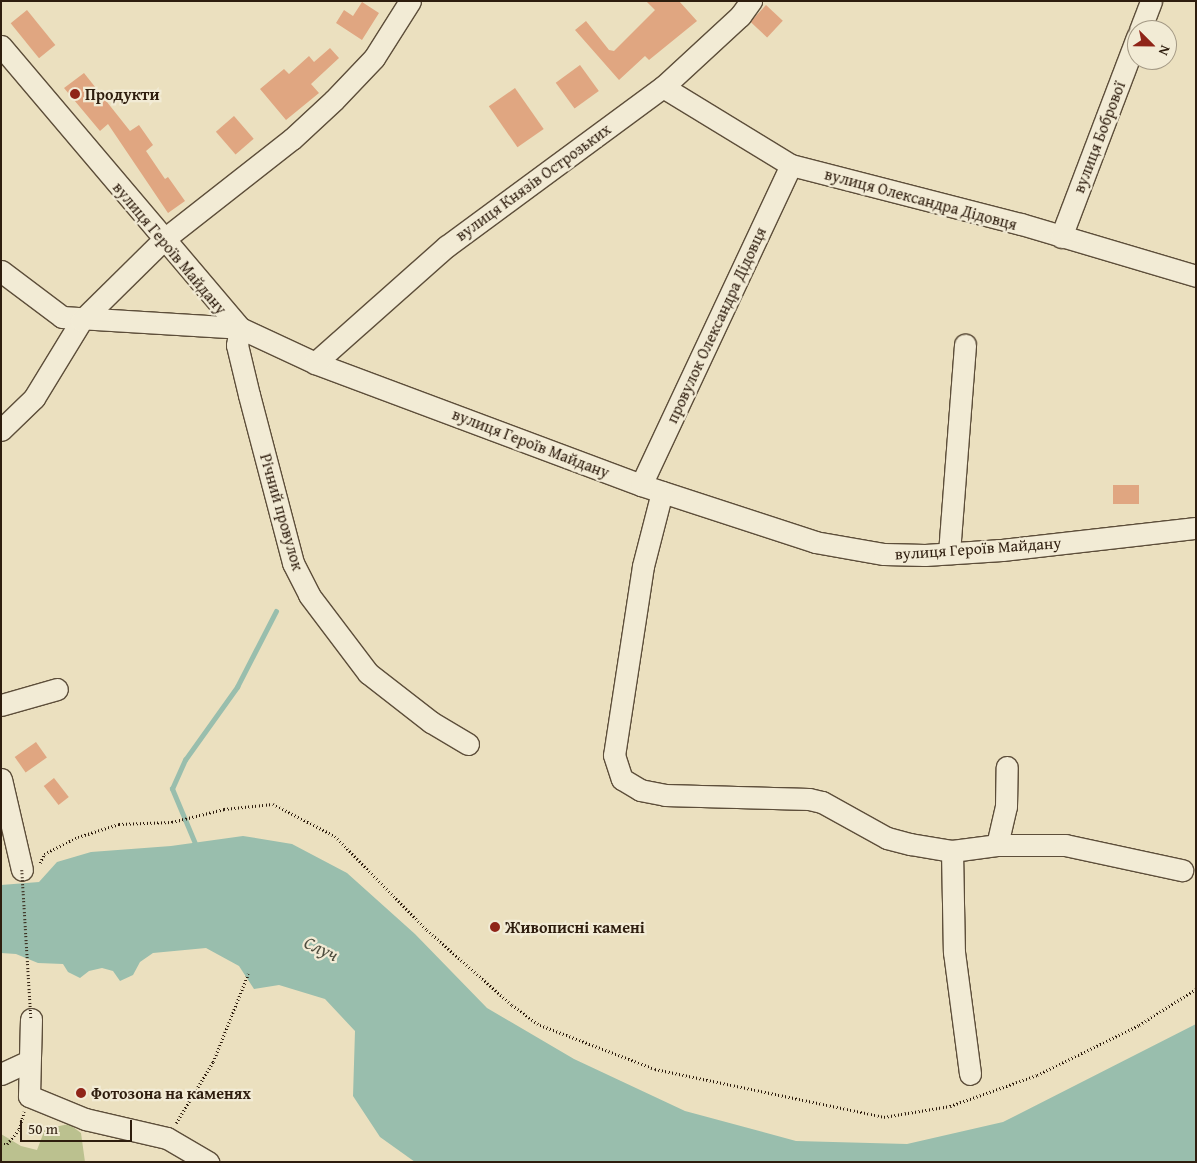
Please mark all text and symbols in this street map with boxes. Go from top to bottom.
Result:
north arrow [1127,20,1177,70]
text: N [1154,42,1176,59]
street label: вулиця Бобрової [1069,78,1129,196]
place label: Продукти [85,84,159,104]
marker: Продукти [69,88,81,100]
street label: вулиця Князів Острозьких [452,119,614,245]
street label: вулиця Олександра Дідовця [823,164,1019,234]
street label: вулиця Героїв Майдану [109,178,231,318]
street label: провулок Олександра Дідовця [662,224,770,426]
street label: вулиця Героїв Майдану [450,404,612,482]
street label: Річний провулок [256,451,308,573]
street label: вулиця Героїв Майдану [894,533,1062,563]
place label: Живописні камені [505,917,645,937]
marker: Живописні камені [489,921,501,933]
water label: Случ [301,932,341,966]
place label: Фотозона на каменях [91,1083,251,1103]
marker: Фотозона на каменях [75,1087,87,1099]
scale bar [22,1110,135,1142]
text: 50 m [28,1118,58,1139]

